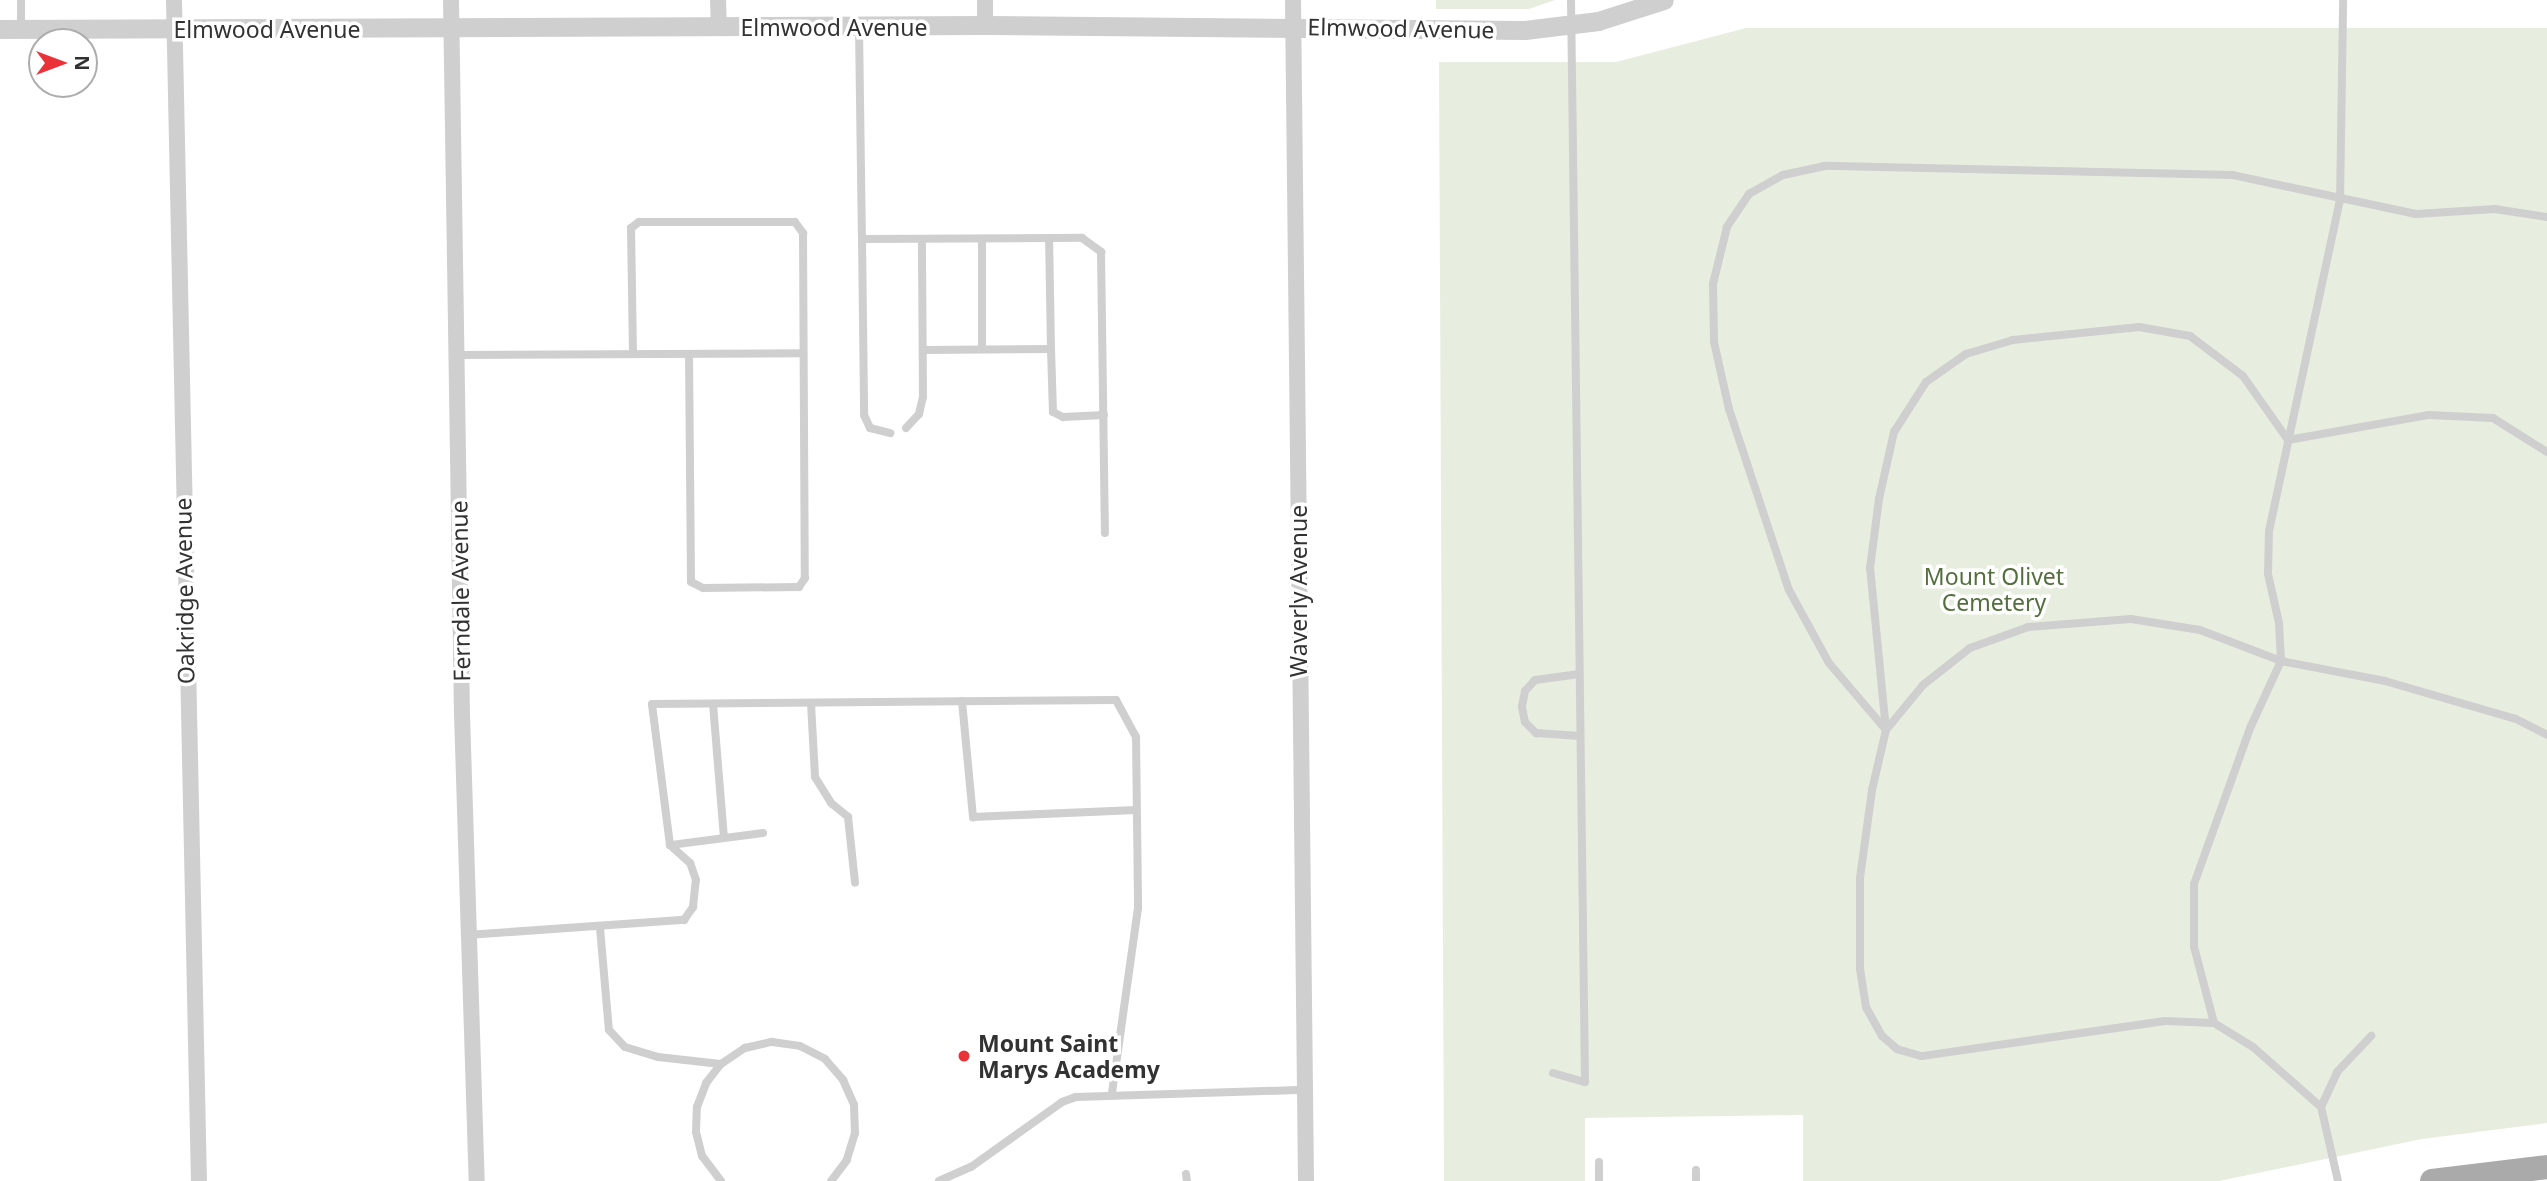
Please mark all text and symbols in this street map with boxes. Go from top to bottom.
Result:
street label: Elmwood Avenue [740,13,928,41]
street label: Elmwood Avenue [1307,13,1495,43]
street label: Elmwood Avenue [173,15,361,43]
north arrow [28,28,98,98]
text: N [69,55,95,71]
street label: Oakridge Avenue [169,497,199,685]
street label: Ferndale Avenue [445,500,475,682]
street label: Waverly Avenue [1284,505,1312,677]
park label: Mount Olivet Cemetery [1924,562,2064,616]
place label: Mount Saint Marys Academy [978,1029,1160,1083]
marker: Mount Saint Marys Academy [956,1048,972,1064]

